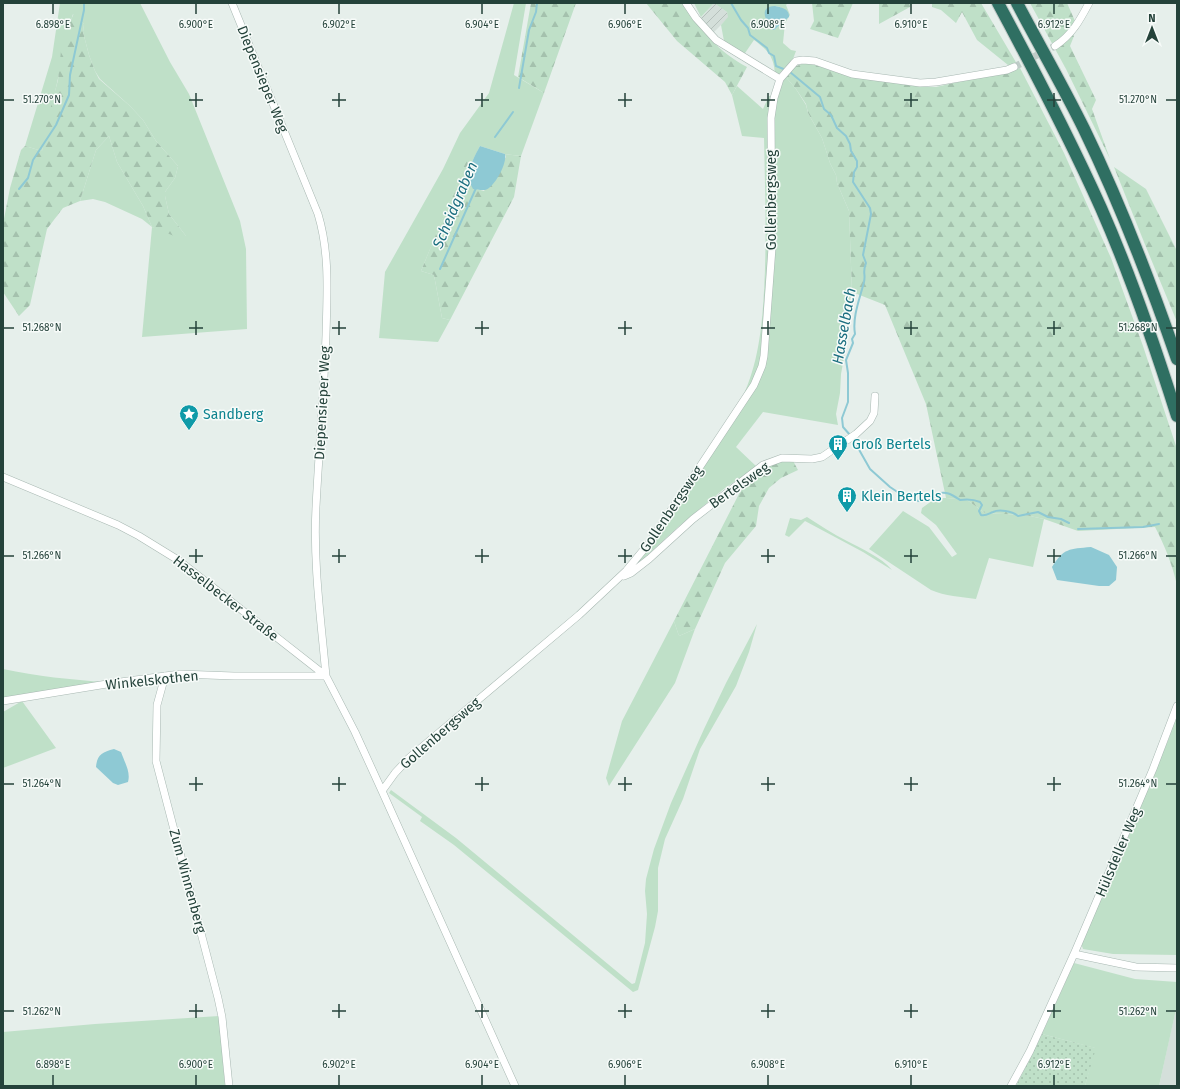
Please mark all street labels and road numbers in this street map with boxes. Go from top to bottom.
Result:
street label: Diepensieper Weg [233,23,292,136]
street label: Gollenbergsweg [763,149,780,250]
street label: Diepensieper Weg [311,345,334,461]
street label: Bertelsweg [706,458,773,512]
street label: Gollenbergsweg [636,462,707,556]
street label: Hasselbecker Straße [170,552,282,645]
street label: Winkelskothen [105,667,199,694]
street label: Gollenbergsweg [397,693,484,773]
street label: Hülsdeller Weg [1092,804,1145,899]
street label: Zum Winnenberg [165,827,210,936]

